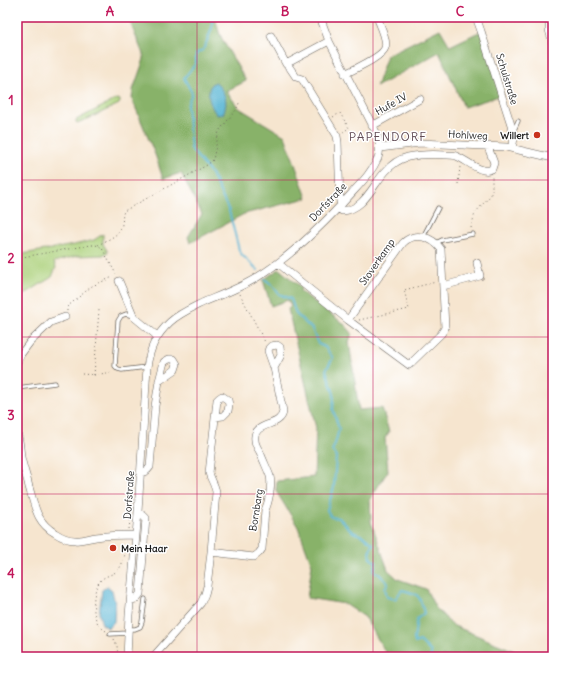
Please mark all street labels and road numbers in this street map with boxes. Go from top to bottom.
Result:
street label: Schulstraße [493,52,521,106]
street label: Hufe IV [373,90,409,118]
street label: Hohlweg [448,127,488,143]
street label: Dorfstraße [306,180,350,224]
street label: Stoverkamp [356,236,398,288]
street label: Dorfstraße [121,470,137,520]
street label: Bornbarg [246,488,266,532]

